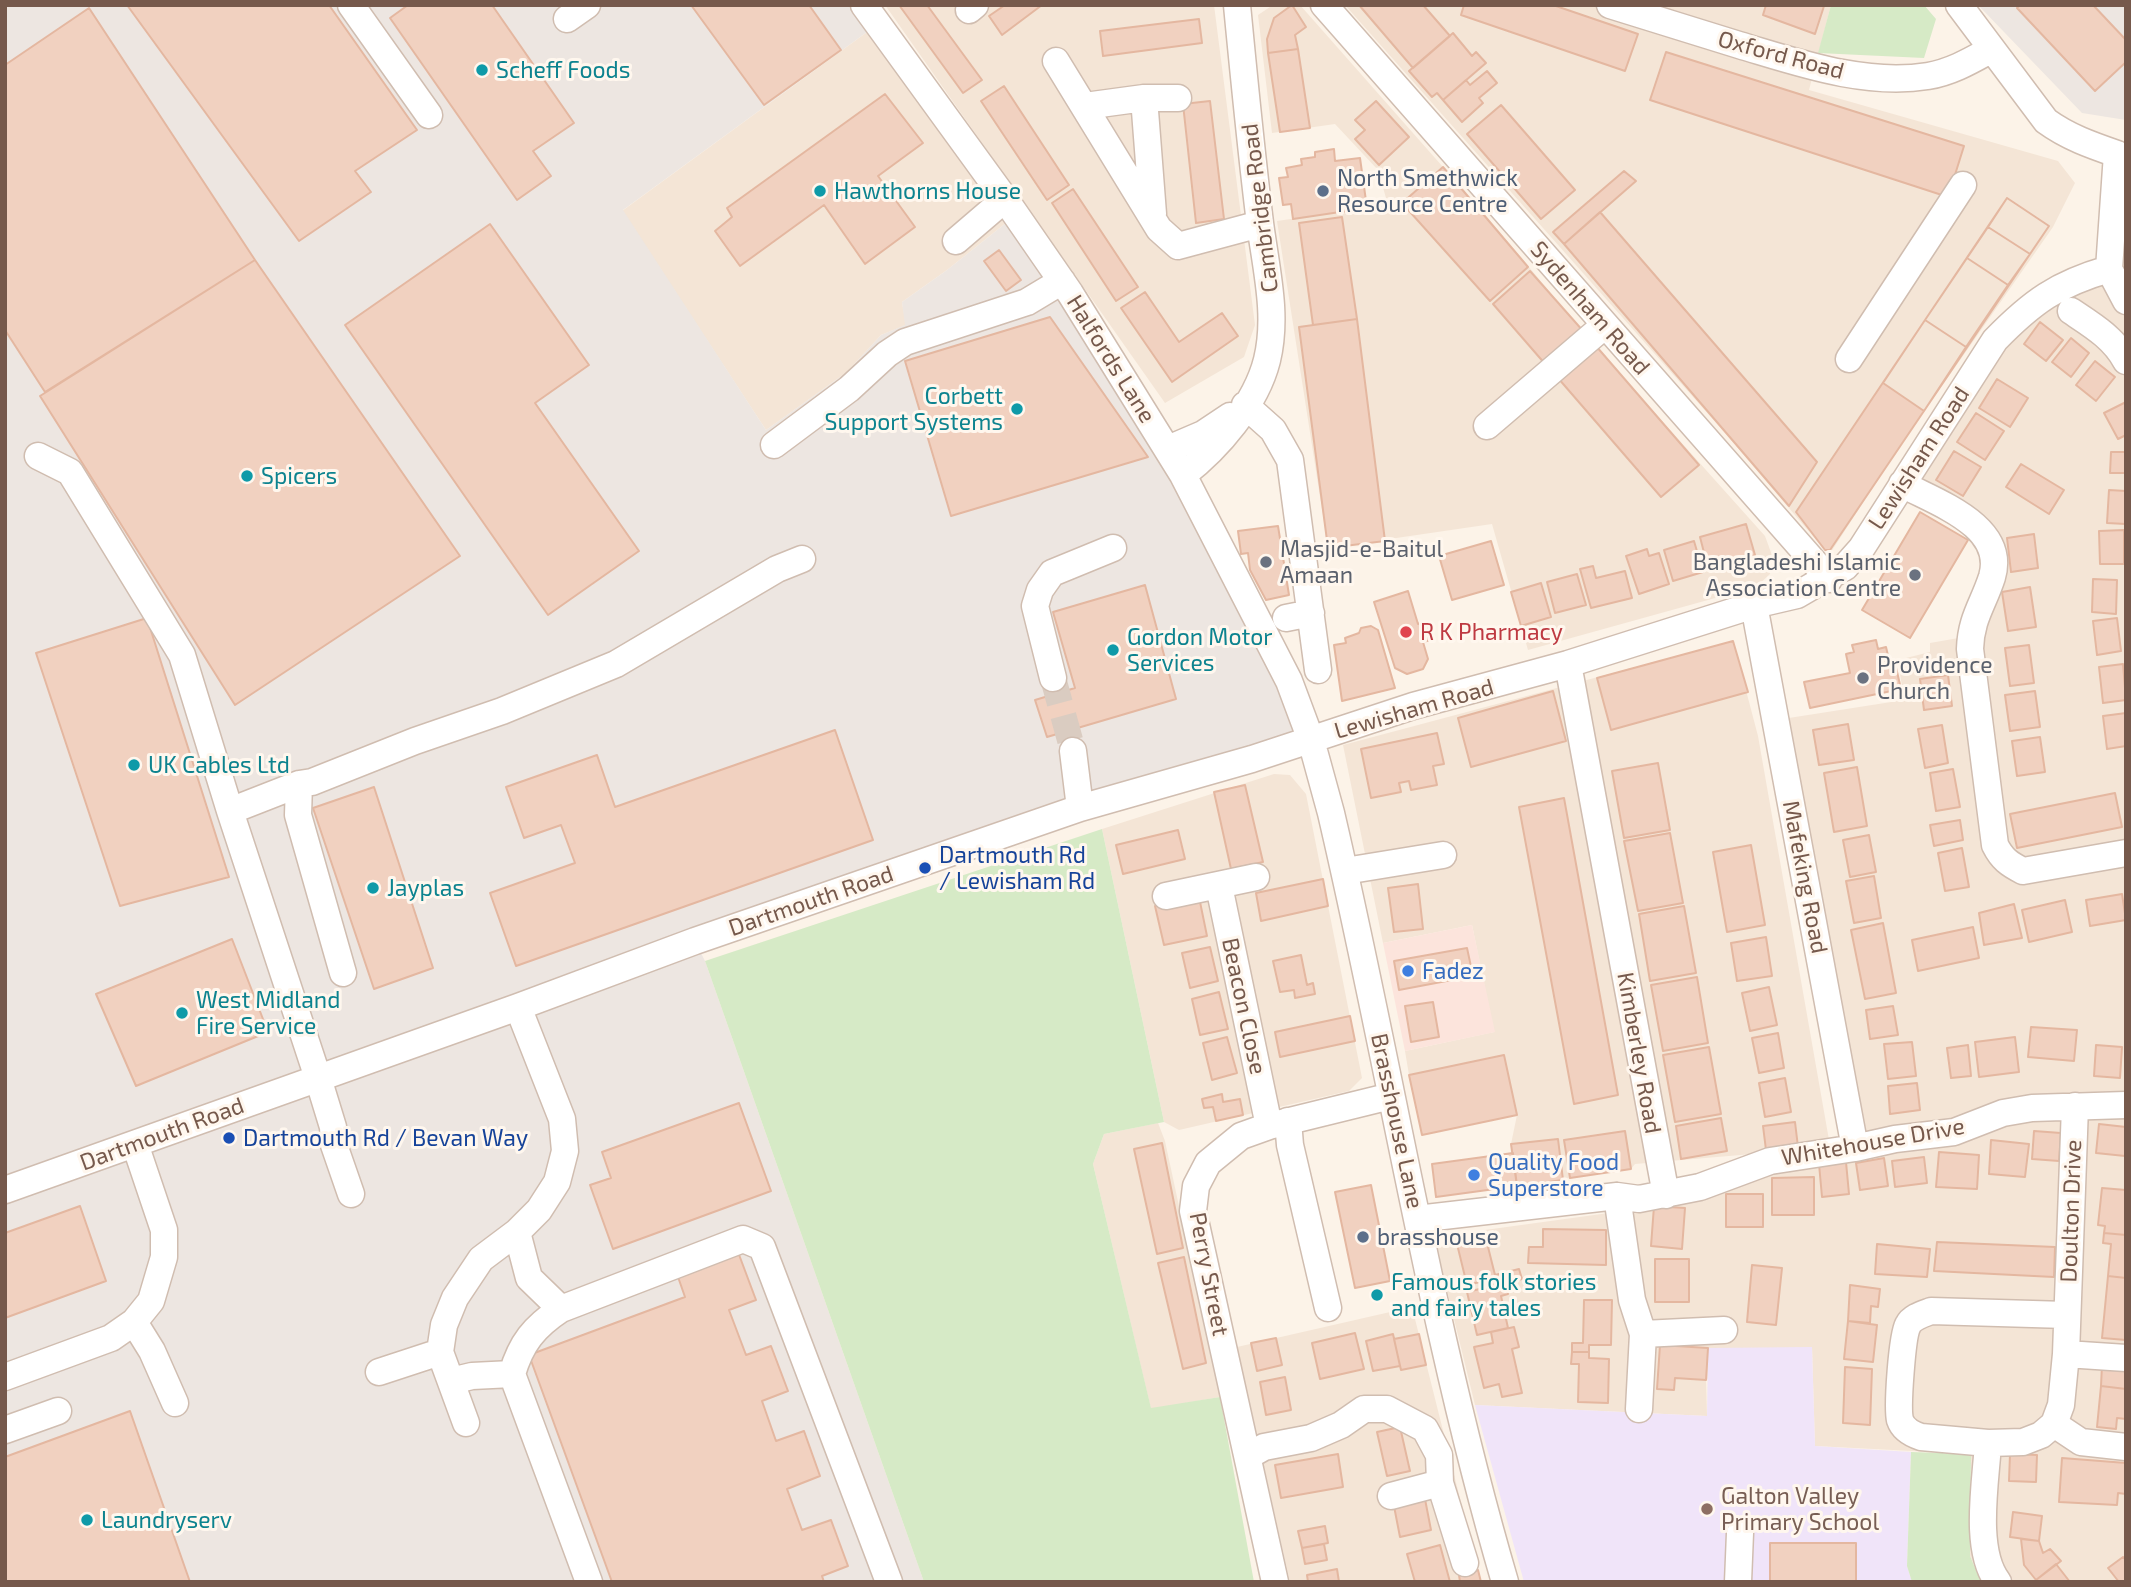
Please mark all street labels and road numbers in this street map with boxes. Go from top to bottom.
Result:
street label: Oxford Road [1715,25,1847,85]
street label: Cambridge Road [1236,122,1284,294]
street label: Sydenham Road [1525,236,1655,380]
street label: Halfords Lane [1061,290,1161,428]
street label: Lewisham Road [1863,381,1975,535]
street label: Lewisham Road [1331,673,1497,745]
street label: Mafeking Road [1777,798,1833,956]
street label: Dartmouth Road [725,860,897,942]
street label: Beacon Close [1216,935,1272,1077]
street label: Kimberley Road [1611,970,1667,1136]
street label: Brasshouse Lane [1365,1031,1429,1211]
street label: Dartmouth Road [76,1092,248,1176]
street label: Whitehouse Drive [1779,1112,1967,1172]
street label: Doulton Drive [2055,1139,2087,1283]
street label: Perry Street [1183,1210,1235,1338]

